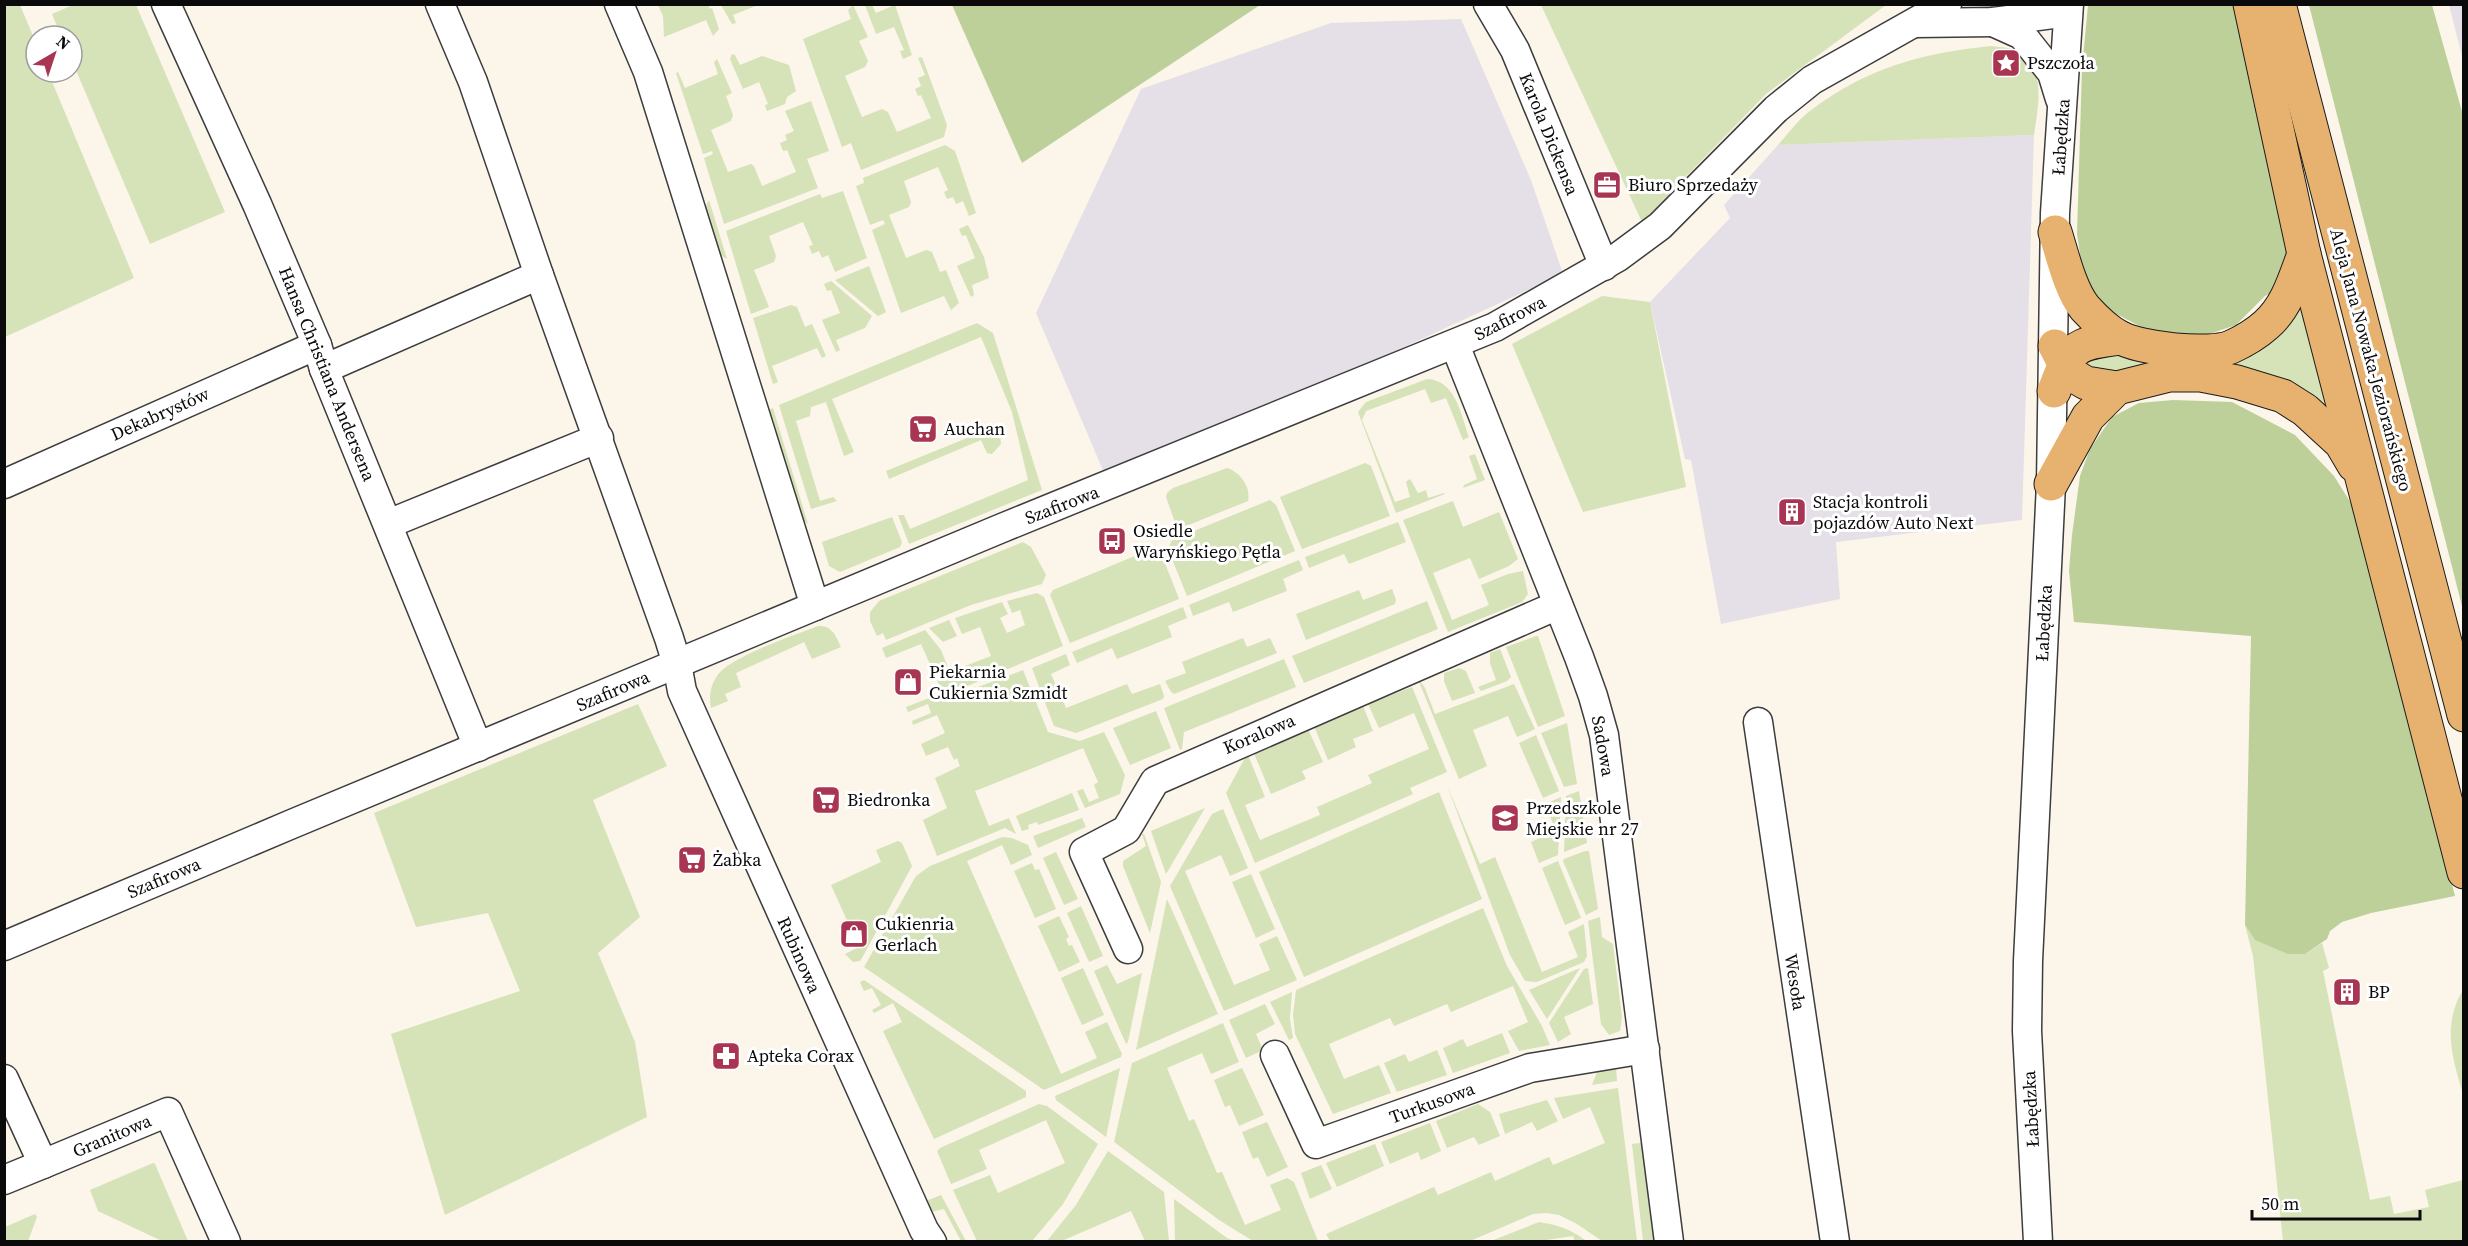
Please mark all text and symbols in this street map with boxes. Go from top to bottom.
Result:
north arrow [24,24,84,84]
text: N [52,30,75,55]
place icon: Pszczoła [1990,47,2022,79]
place label: Pszczoła [2027,50,2095,75]
street label: Karola Dickensa [1514,69,1586,199]
street label: Łabędzka [2045,97,2076,176]
office icon: Biuro Sprzedaży [1591,169,1623,201]
place label: Biuro Sprzedaży [1628,172,1759,197]
street label: Aleja Jana Nowaka-Jeziorańskiego [2324,226,2419,494]
street label: Hansa Christiana Andersena [273,263,382,486]
street label: Szafirowa [1470,288,1551,346]
street label: Dekabrystów [107,381,213,446]
supermarket icon: Auchan [907,413,939,445]
place label: Auchan [944,416,1005,441]
street label: Szafirowa [1021,479,1103,530]
place label: Stacja kontroli pojazdów Auto Next [1813,489,1973,535]
building icon: Stacja kontroli pojazdów Auto Next [1776,496,1808,528]
place label: Osiedle Waryńskiego Pętla [1133,518,1282,564]
bus stop icon: Osiedle Waryńskiego Pętla [1096,525,1128,557]
street label: Łabędzka [2029,583,2058,662]
place label: Piekarnia Cukiernia Szmidt [929,659,1068,705]
street label: Szafirowa [572,664,654,717]
shop icon: Piekarnia Cukiernia Szmidt [892,666,924,698]
street label: Koralowa [1219,707,1299,760]
street label: Sadowa [1586,714,1621,779]
supermarket icon: Biedronka [810,784,842,816]
place label: Biedronka [847,787,931,812]
place label: Przedszkole Miejskie nr 27 [1526,795,1639,841]
school or university icon: Przedszkole Miejskie nr 27 [1489,802,1521,834]
supermarket icon: Żabka [676,844,708,876]
place label: Żabka [713,847,762,872]
street label: Szafirowa [123,851,205,904]
place label: Cukienria Gerlach [875,911,955,957]
street label: Rubinowa [772,913,828,998]
shop icon: Cukienria Gerlach [838,918,870,950]
street label: Wesoła [1779,952,1812,1013]
building icon: BP [2331,976,2363,1008]
place label: BP [2368,979,2390,1004]
pharmacy icon: Apteka Corax [710,1040,742,1072]
place label: Apteka Corax [747,1043,855,1068]
street label: Łabędzka [2016,1069,2045,1148]
street label: Turkusowa [1386,1075,1479,1130]
street label: Granitowa [69,1107,156,1163]
scale bar [2252,1183,2420,1221]
text: 50 m [2261,1191,2299,1216]

